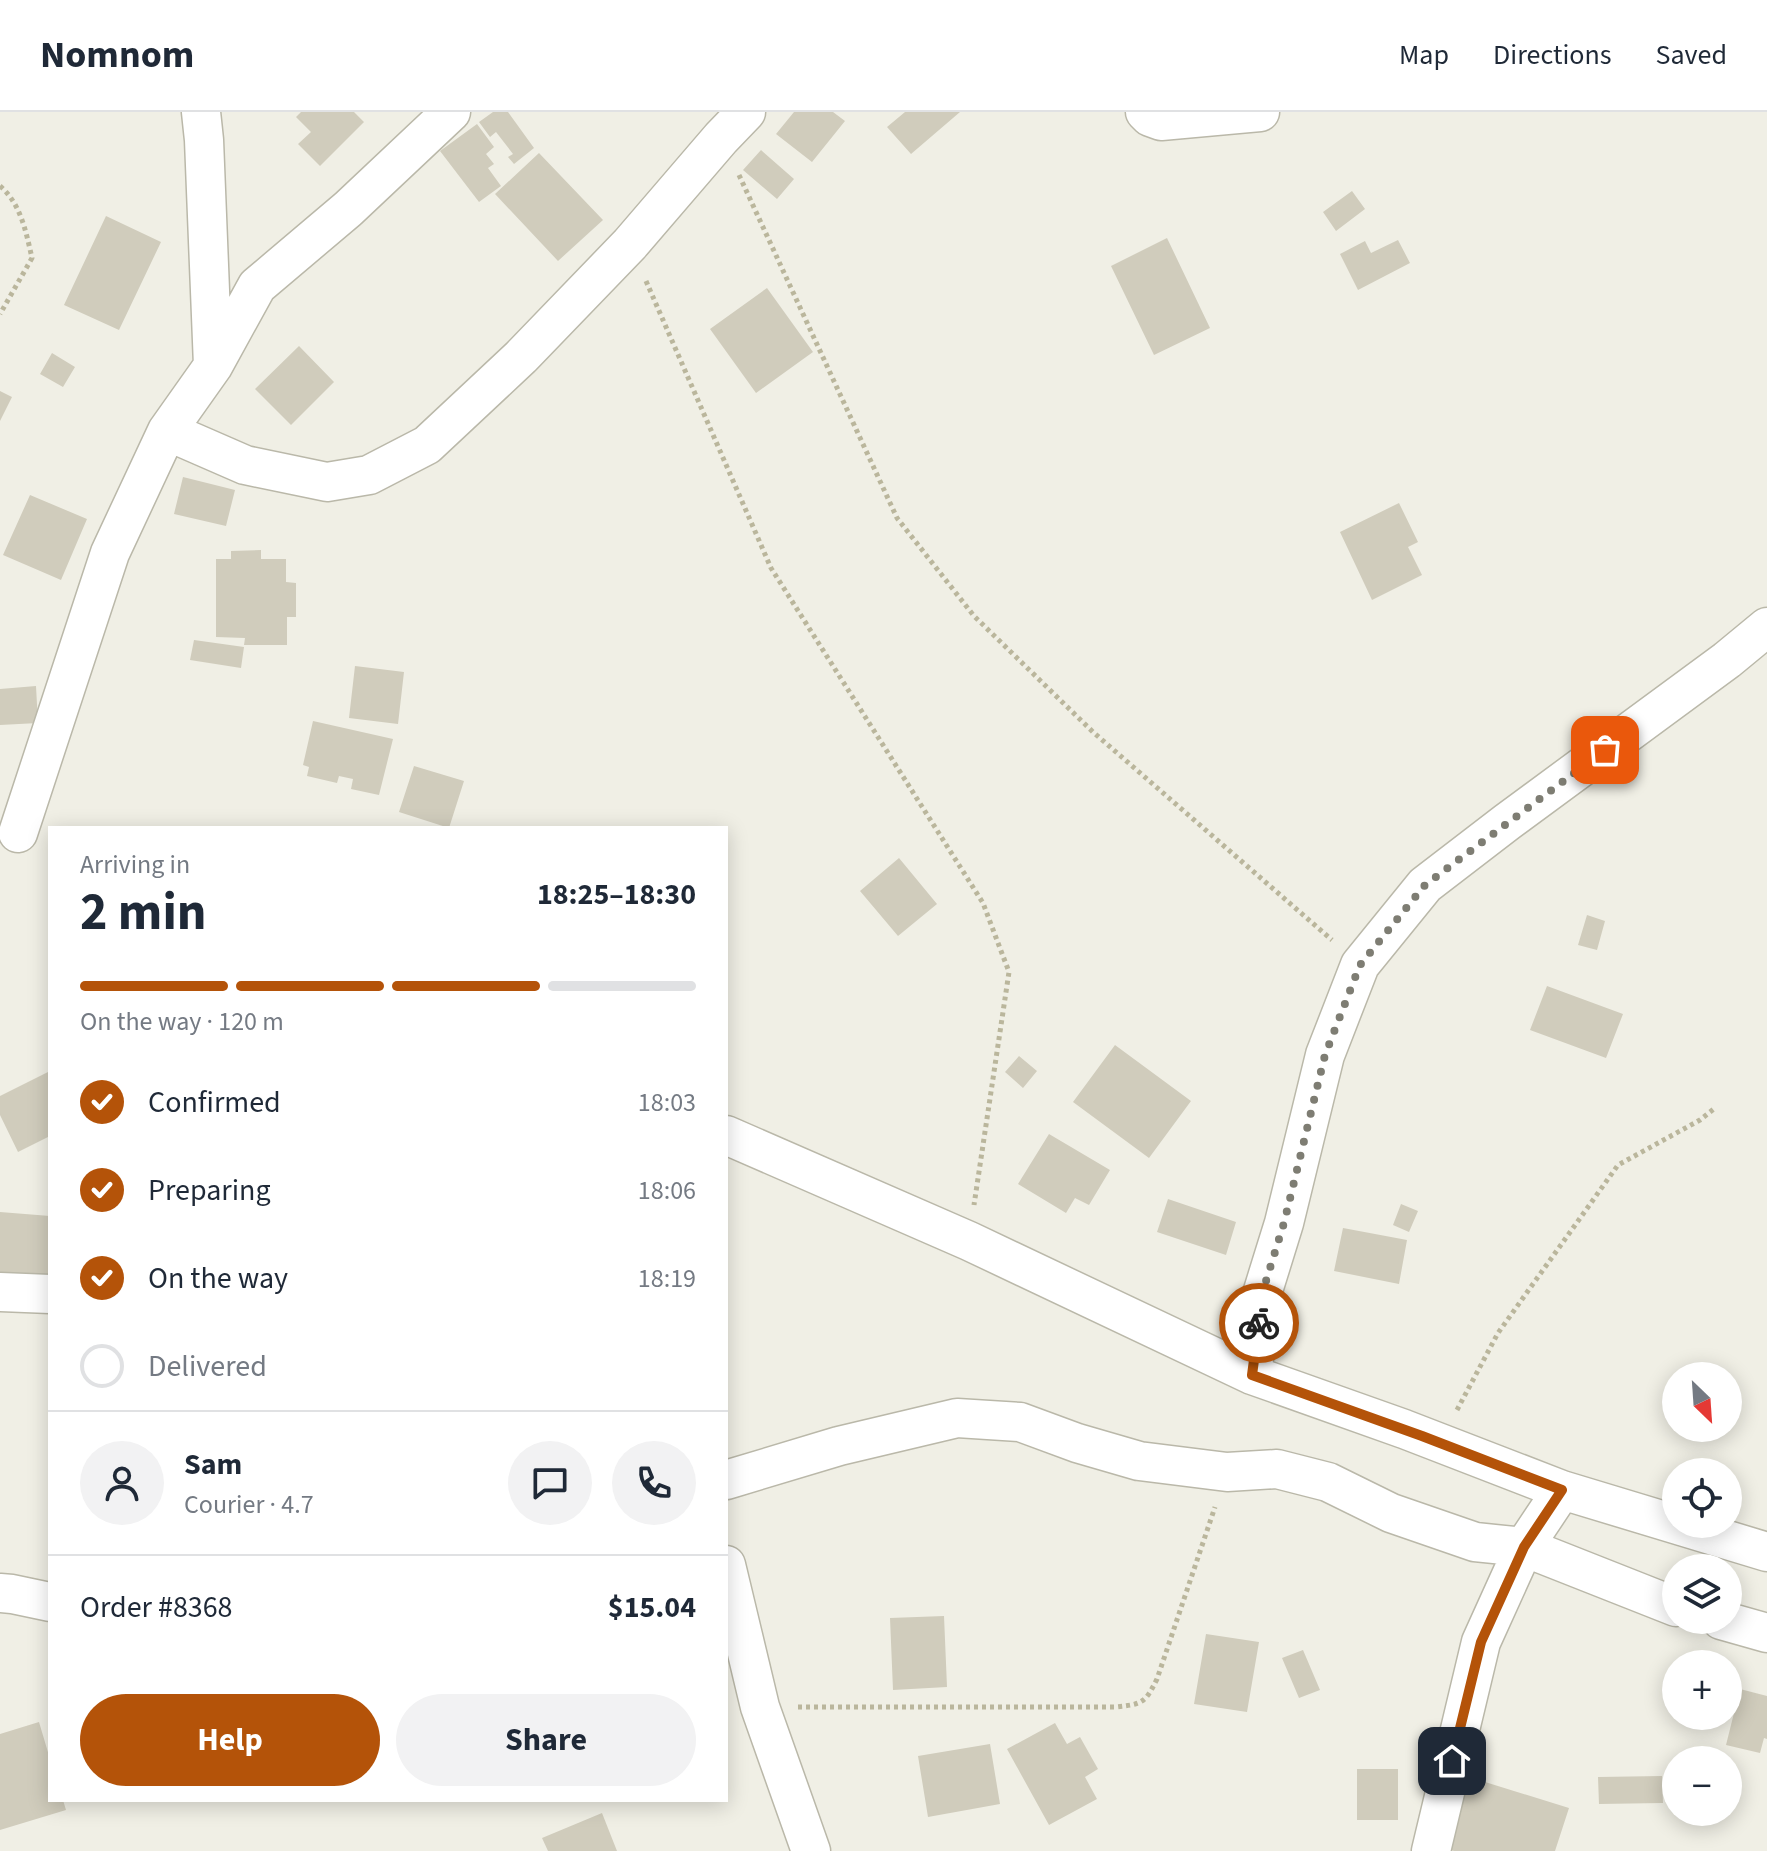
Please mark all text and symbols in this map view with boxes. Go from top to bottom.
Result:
text: Nomnom [40,28,194,82]
text: Map [1399,35,1449,75]
text: Directions [1493,35,1612,75]
text: Saved [1656,35,1727,75]
pin [1571,716,1639,784]
icon: bag [1583,728,1627,772]
text: Arriving in [80,846,190,883]
text: 18:25–18:30 [537,873,696,916]
text: 2 min [80,876,207,950]
text: On the way · 120 m [80,1003,284,1040]
icon: check [80,1080,124,1124]
text: Confirmed [148,1081,281,1124]
text: 18:03 [638,1084,696,1121]
icon: check [80,1168,124,1212]
text: Preparing [148,1169,271,1212]
text: 18:06 [638,1172,696,1209]
icon: check [80,1256,124,1300]
text: On the way [148,1257,288,1300]
text: 18:19 [638,1260,696,1297]
courier [1219,1283,1299,1363]
icon: bike [1237,1301,1281,1345]
text: Delivered [148,1345,267,1388]
north arrow [1662,1362,1742,1442]
map controls [1662,1362,1742,1826]
button: person [80,1441,164,1525]
button: chat [508,1441,592,1525]
button: phone [612,1441,696,1525]
text: Sam [184,1443,242,1486]
button: locate [1662,1458,1742,1538]
text: Courier · 4.7 [184,1486,314,1523]
button: layers [1662,1554,1742,1634]
text: Order #8368 [80,1586,233,1629]
text: $15.04 [608,1586,696,1629]
button: + [1662,1650,1742,1730]
button: Help [80,1694,380,1786]
button: Share [396,1694,696,1786]
pin [1418,1727,1486,1795]
icon: home [1430,1739,1474,1783]
button: − [1662,1746,1742,1826]

